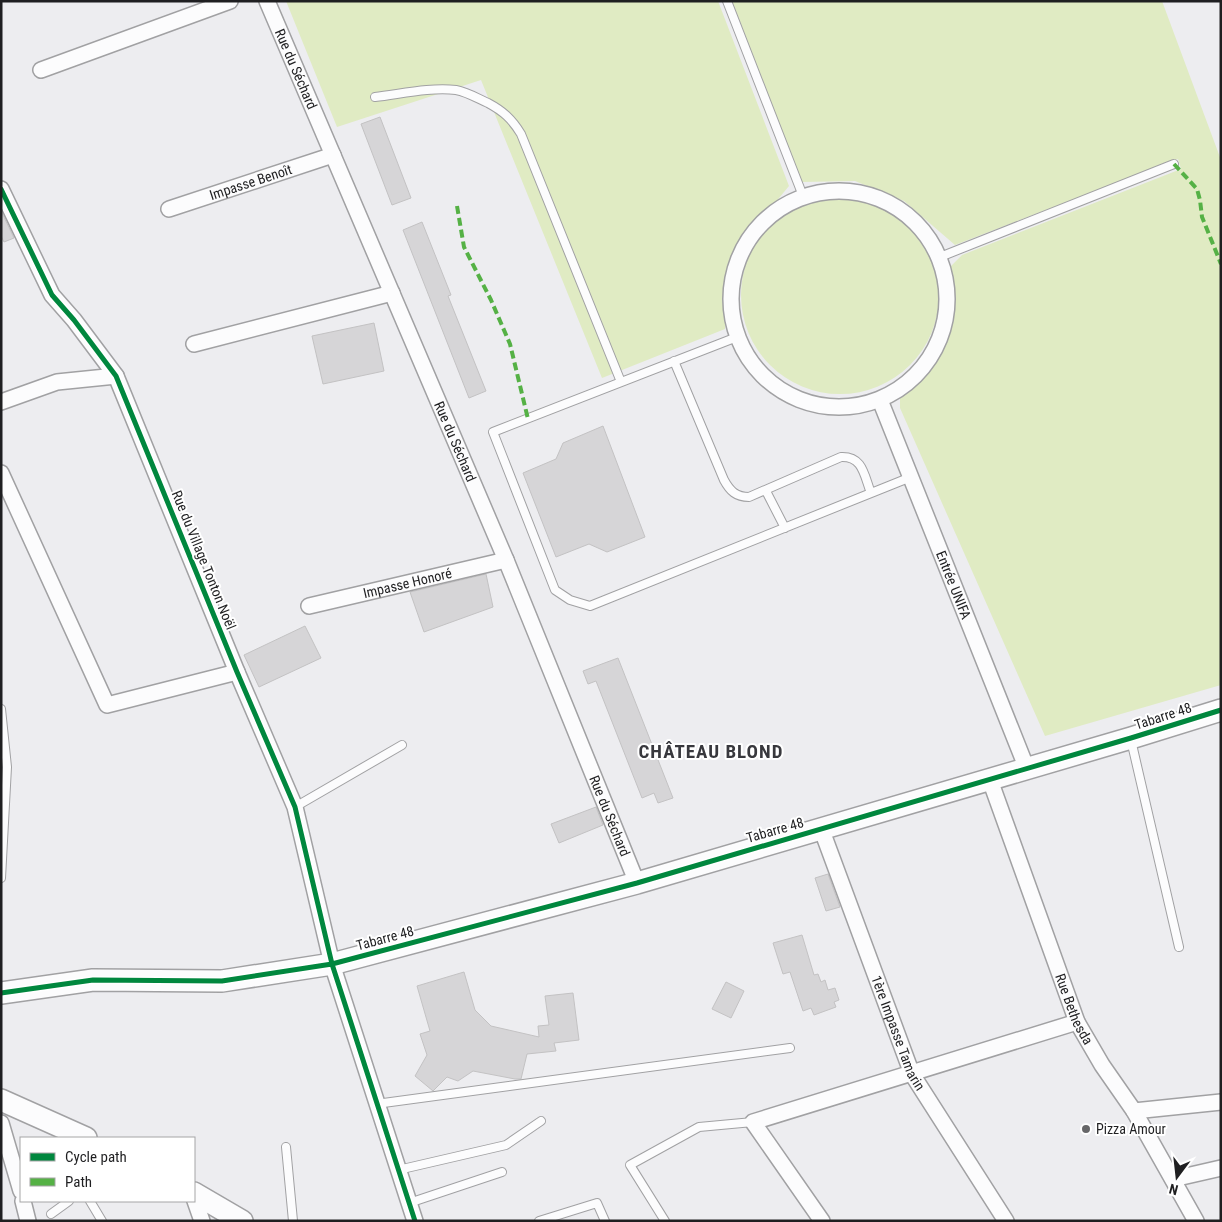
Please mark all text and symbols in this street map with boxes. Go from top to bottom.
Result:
street label: Rue du Séchard [272,26,320,112]
street label: Impasse Benoît [207,161,294,203]
street label: Rue du Séchard [431,399,480,484]
street label: Rue du Village Tonton Noël [169,488,239,632]
street label: Entrée UNIFA [933,548,974,621]
street label: Impasse Honoré [361,565,454,601]
street label: Tabarre 48 [1133,699,1194,733]
district label: CHÂTEAU BLOND [639,740,783,763]
street label: Rue du Séchard [586,773,633,859]
street label: Tabarre 48 [745,814,806,846]
street label: Tabarre 48 [355,923,416,953]
street label: Rue Bethesda [1052,971,1096,1047]
street label: 1ère Impasse Tamarin [868,973,928,1093]
place label: Pizza Amour [1096,1121,1166,1137]
marker: Pizza Amour [1080,1123,1092,1135]
legend [20,1137,195,1202]
text: Cycle path [65,1148,127,1166]
north arrow [1152,1152,1202,1202]
text: Path [65,1173,92,1191]
text: N [1167,1181,1180,1198]

